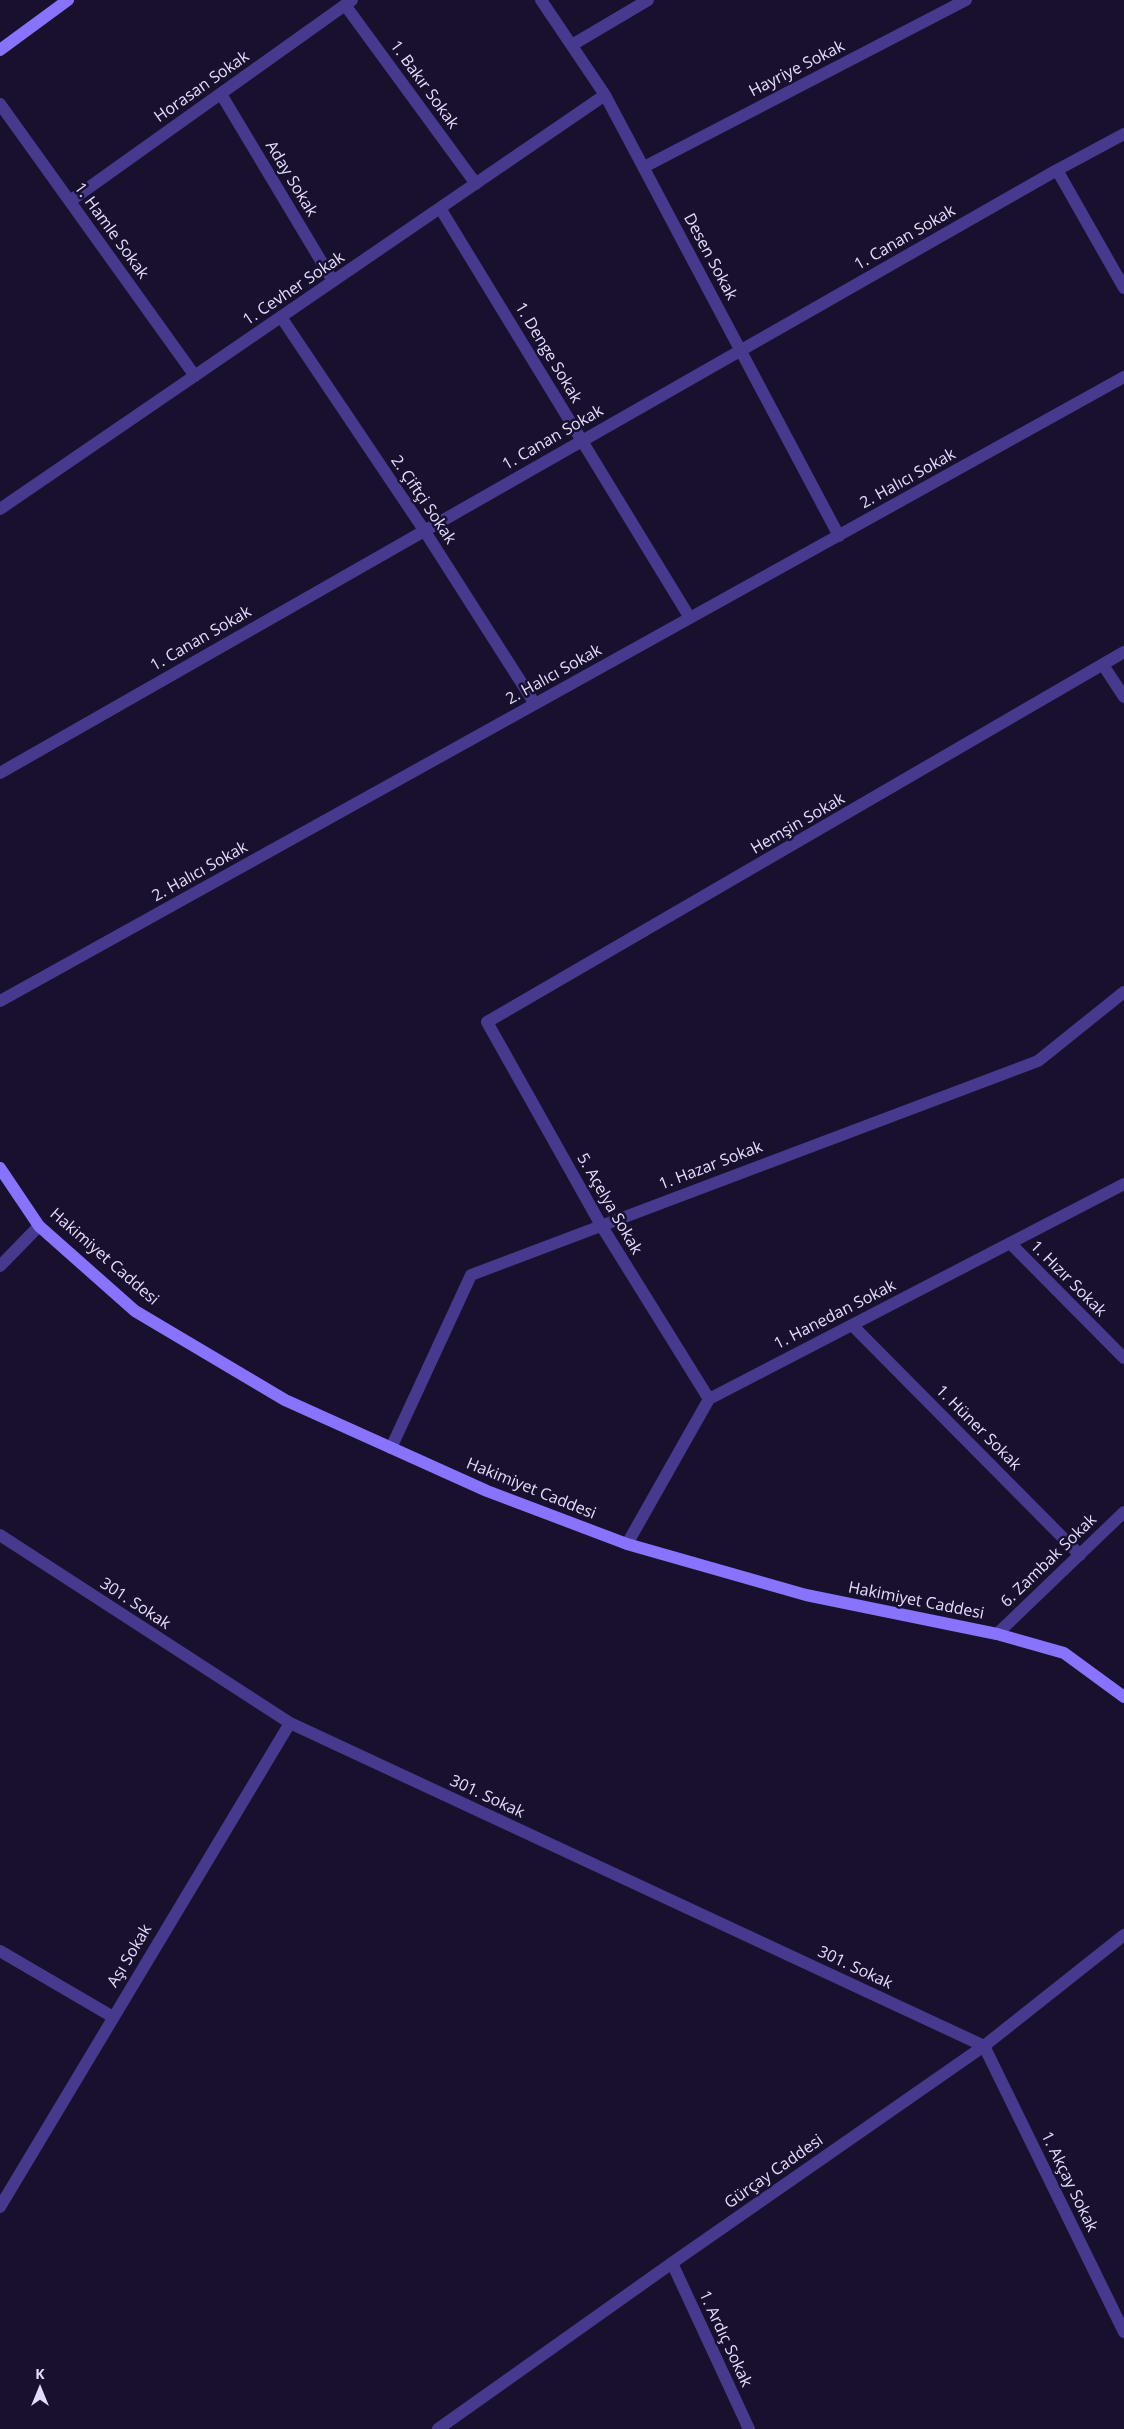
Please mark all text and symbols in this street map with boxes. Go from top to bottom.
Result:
street label: 1. Bakır Sokak [386,37,462,133]
street label: Hayriye Sokak [746,37,848,101]
street label: Horasan Sokak [151,47,253,127]
street label: Aday Sokak [261,138,321,220]
street label: 1. Hamle Sokak [70,179,152,283]
street label: 1. Canan Sokak [851,201,959,275]
street label: Desen Sokak [679,210,741,304]
street label: 1. Cevher Sokak [240,248,348,330]
street label: 1. Denge Sokak [510,299,586,407]
street label: 1. Canan Sokak [499,401,607,475]
street label: 2. Halıcı Sokak [857,445,959,513]
street label: 2. Çiftçi Sokak [386,452,460,548]
street label: 1. Canan Sokak [147,602,255,676]
street label: 2. Halıcı Sokak [503,641,605,709]
street label: Hemşin Sokak [748,789,848,859]
street label: 2. Halıcı Sokak [149,838,251,906]
street label: 1. Hazar Sokak [657,1137,765,1195]
street label: 5. Açelya Sokak [572,1150,646,1258]
street label: Hakimiyet Caddesi [46,1204,162,1310]
street label: 1. Hızır Sokak [1026,1237,1110,1321]
street label: 1. Hanedan Sokak [771,1276,899,1354]
street label: 1. Hüner Sokak [931,1381,1025,1475]
street label: Hakimiyet Caddesi [463,1454,599,1524]
street label: 6. Zambak Sokak [997,1510,1101,1612]
street label: 301. Sokak [96,1574,174,1634]
street label: Hakimiyet Caddesi [846,1578,986,1624]
street label: 301. Sokak [447,1771,527,1823]
street label: Aşı Sokak [104,1921,156,1991]
street label: 301. Sokak [815,1942,895,1994]
street label: 1. Akçay Sokak [1037,2129,1101,2235]
street label: Gürçay Caddesi [721,2131,827,2213]
street label: 1. Ardıç Sokak [694,2288,756,2390]
north arrow [15,2364,65,2414]
text: K [35,2364,45,2383]

